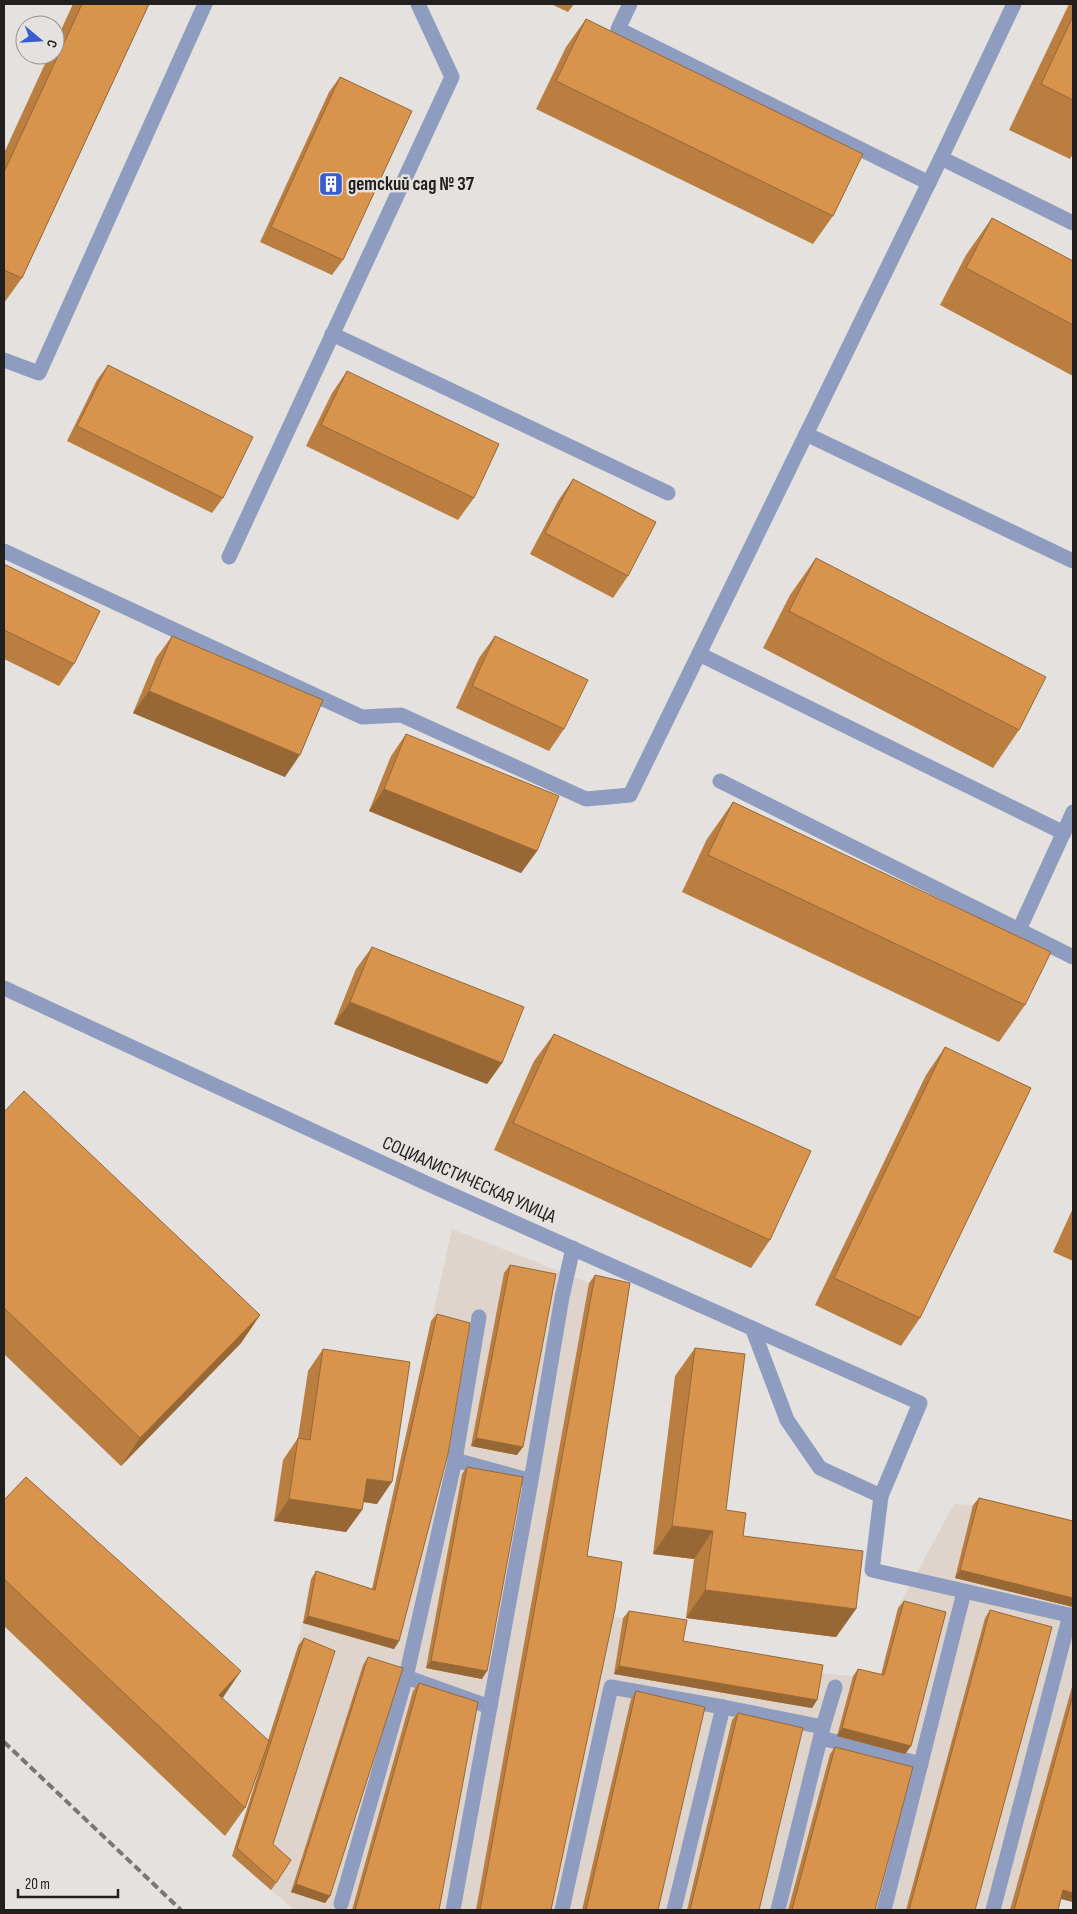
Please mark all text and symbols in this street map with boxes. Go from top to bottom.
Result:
north arrow [15,15,65,65]
text: С [43,38,61,50]
building icon: детский сад № 37 [318,171,344,197]
place label: детский сад № 37 [348,173,475,196]
street label: СОЦИАЛИСТИЧЕСКАЯ УЛИЦА [379,1131,560,1229]
scale bar [18,1866,118,1898]
text: 20 m [25,1875,50,1894]

